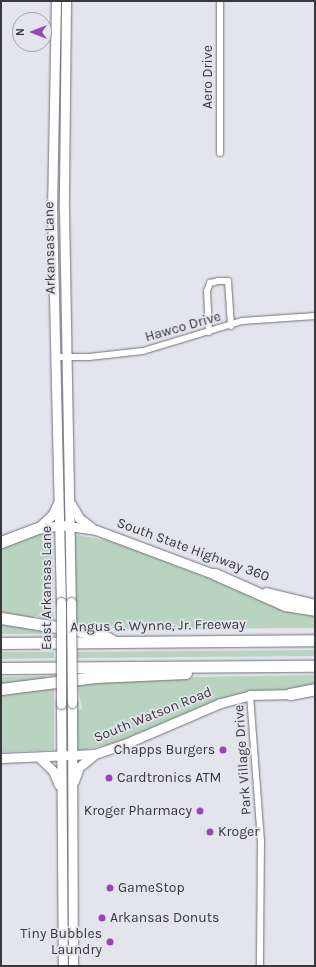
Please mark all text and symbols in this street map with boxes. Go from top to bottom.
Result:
north arrow [12,12,52,52]
text: N [14,28,27,36]
street label: Aero Drive [200,45,216,109]
street label: Arkansas Lane [41,201,59,295]
street label: Hawco Drive [143,308,223,346]
street label: South State Highway 360 [114,515,272,585]
street label: East Arkansas Lane [39,526,55,650]
street label: Angus G. Wynne, Jr. Freeway [70,616,246,636]
street label: South Watson Road [92,684,214,746]
street label: Park Village Drive [231,704,255,816]
place label: Chapps Burgers [114,742,215,758]
marker: Chapps Burgers [218,745,228,755]
place label: Cardtronics ATM [117,770,221,786]
marker: Cardtronics ATM [104,773,114,783]
place label: Kroger Pharmacy [84,803,192,819]
marker: Kroger Pharmacy [195,806,205,816]
place label: Kroger [218,824,259,840]
marker: Kroger [205,827,215,837]
place label: GameStop [118,880,185,896]
marker: GameStop [105,883,115,893]
place label: Arkansas Donuts [110,910,219,926]
marker: Arkansas Donuts [97,913,107,923]
place label: Tiny Bubbles Laundry [20,926,102,958]
marker: Tiny Bubbles Laundry [105,937,115,947]

